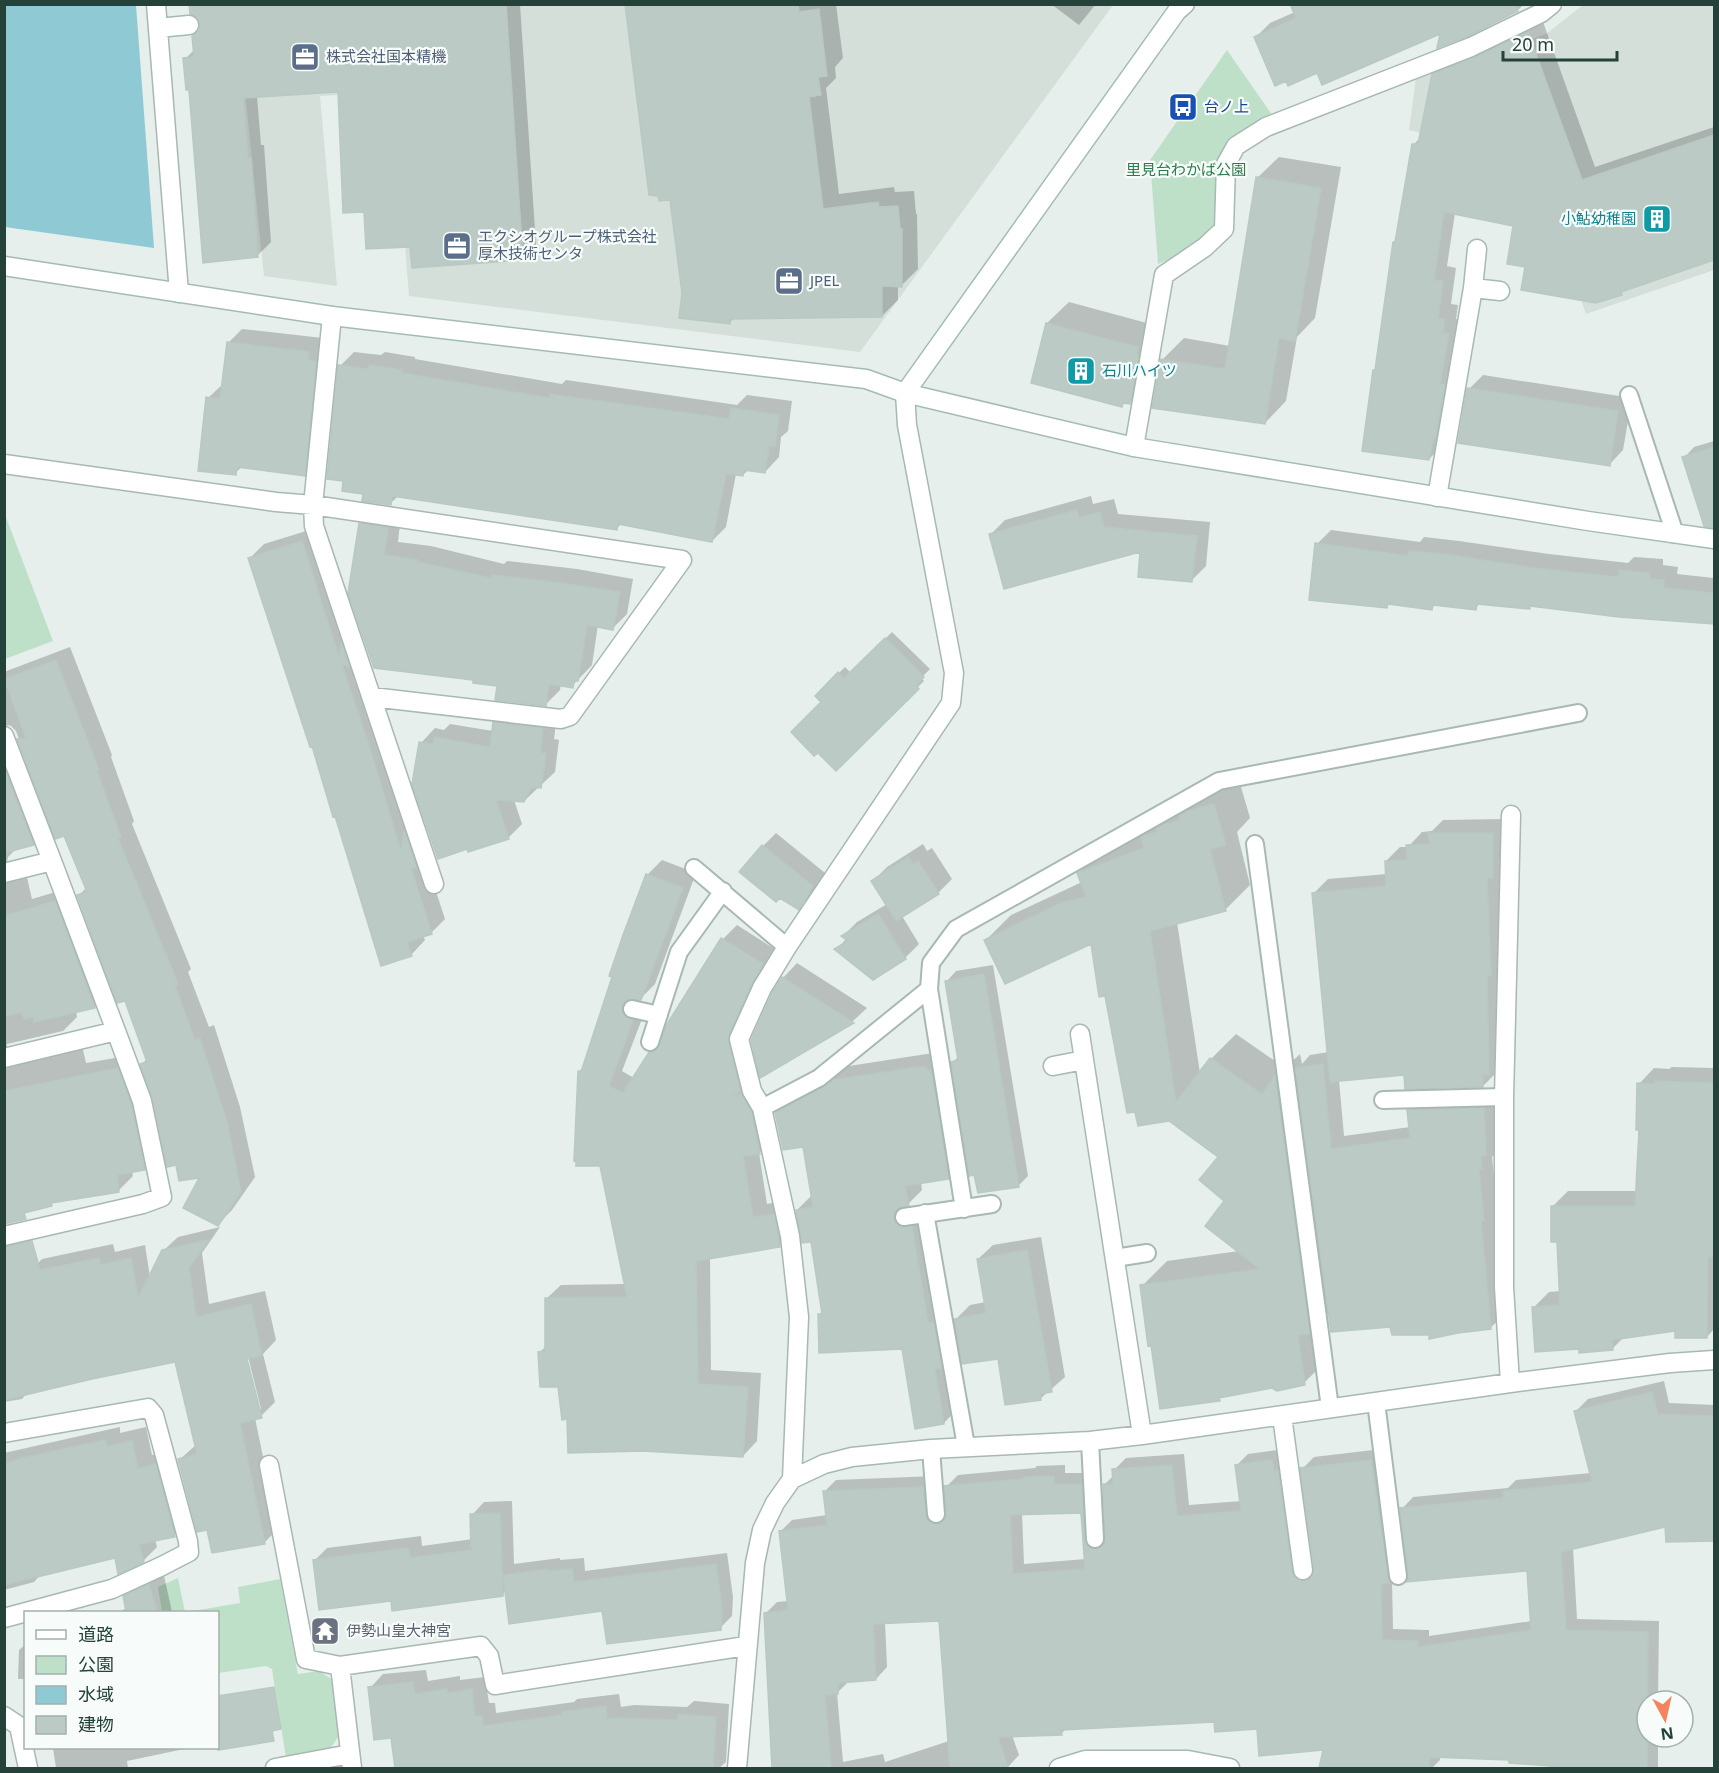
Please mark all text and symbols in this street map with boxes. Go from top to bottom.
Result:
scale bar [1503,24,1617,62]
text: 20 m [1512,32,1554,56]
office icon: 株式会社国本精機 [289,41,321,73]
place label: 株式会社国本精機 [326,46,446,66]
bus stop icon: 台ノ上 [1167,91,1199,123]
place label: 台ノ上 [1204,96,1249,116]
park label: 里見台わかば公園 [1126,159,1246,179]
building icon: 小鮎幼稚園 [1641,203,1673,235]
place label: 小鮎幼稚園 [1561,208,1636,228]
place label: エクシオグループ株式会社 厚木技術センタ [478,226,657,263]
office icon: エクシオグループ株式会社 厚木技術センタ [441,230,473,262]
office icon: JPEL [773,265,805,297]
place label: JPEL [808,270,840,290]
building icon: 石川ハイツ [1065,355,1097,387]
place label: 石川ハイツ [1102,360,1177,380]
legend [24,1611,219,1749]
temple icon: 伊勢山皇大神宮 [309,1615,341,1647]
place label: 伊勢山皇大神宮 [346,1620,451,1640]
text: 道路 [78,1622,114,1646]
text: 公園 [78,1652,114,1676]
text: 水域 [78,1682,114,1706]
north arrow [1635,1689,1695,1749]
text: 建物 [78,1712,114,1736]
text: N [1659,1722,1675,1746]

